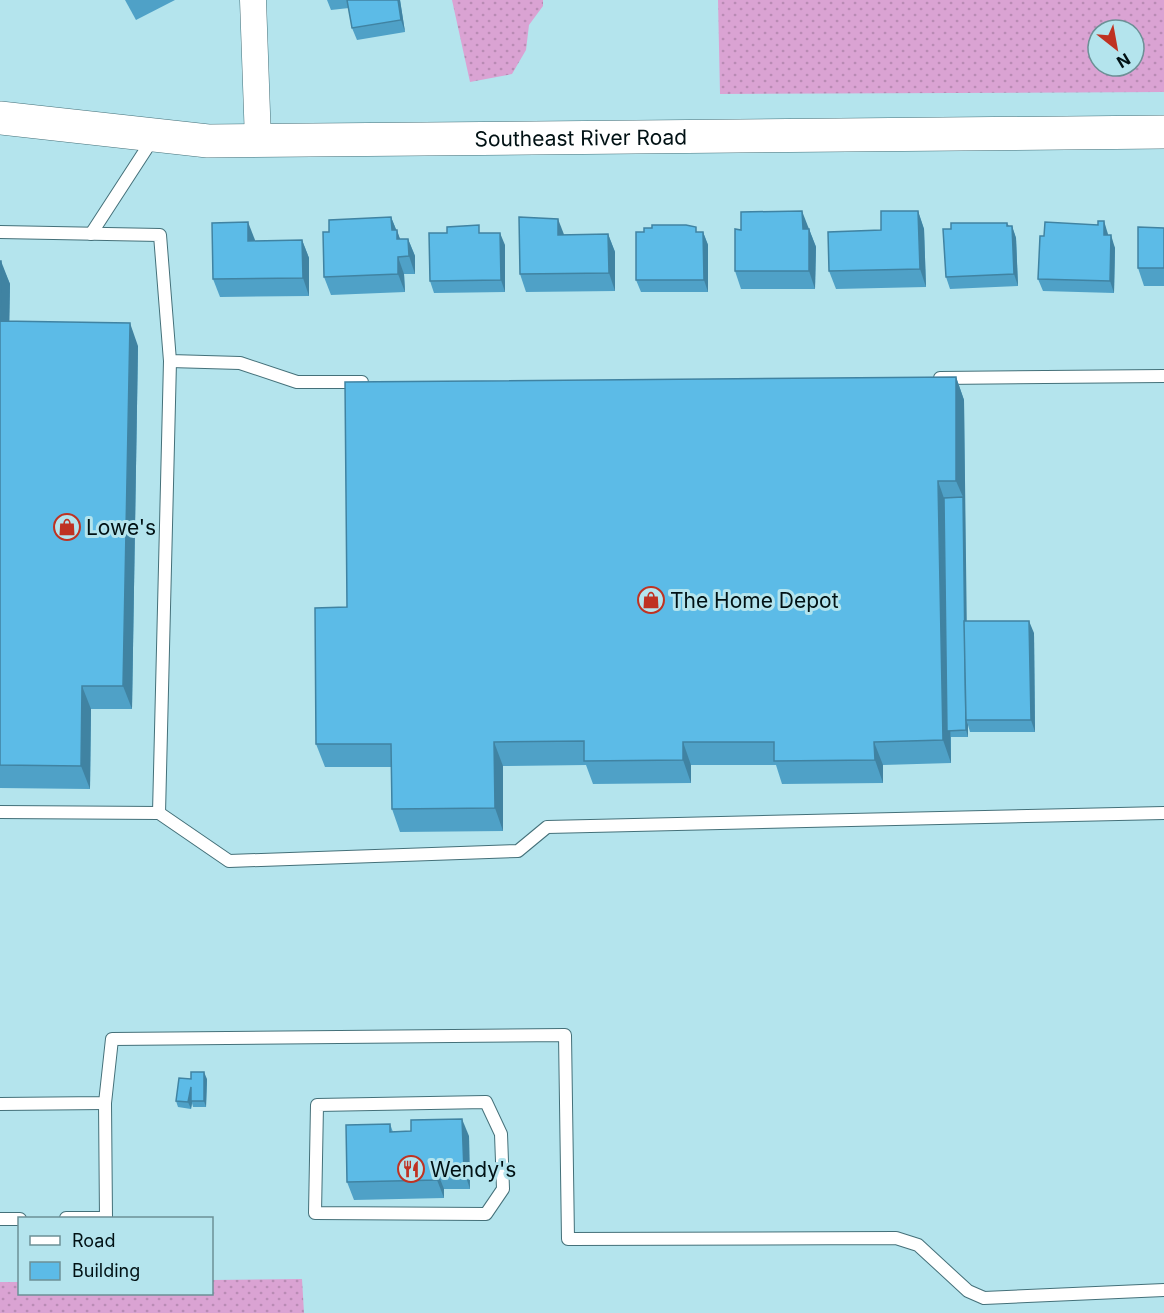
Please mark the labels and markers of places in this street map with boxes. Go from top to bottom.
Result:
shop icon: Lowe's [52,512,82,542]
place label: Lowe's [86,515,156,540]
shop icon: The Home Depot [636,585,666,615]
place label: The Home Depot [670,588,839,613]
restaurant icon: Wendy's [396,1154,426,1184]
place label: Wendy's [430,1157,516,1182]

